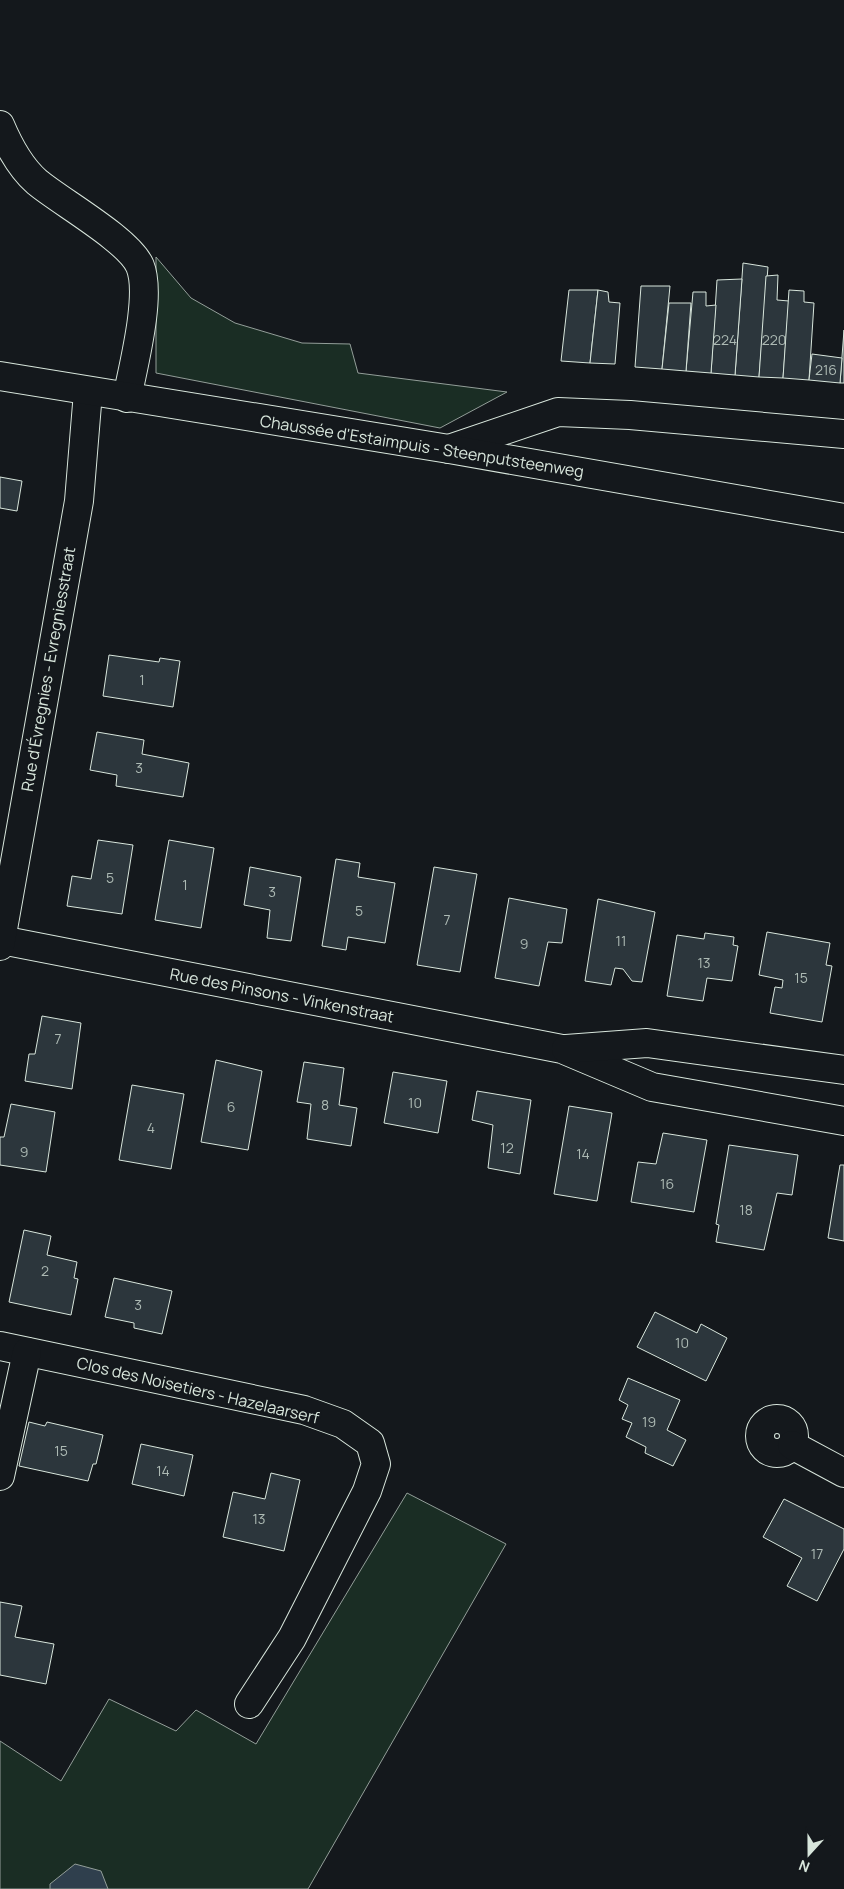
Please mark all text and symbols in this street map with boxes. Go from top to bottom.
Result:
house number: 224 [713,330,737,349]
house number: 220 [762,330,786,349]
house number: 216 [815,360,837,379]
street label: Chaussée d'Estaimpuis - Steenputsteenweg [258,409,586,483]
street label: Rue d'Évregnies - Evregniesstraat [16,545,80,793]
house number: 1 [139,670,145,689]
house number: 3 [135,758,143,777]
house number: 5 [106,868,114,887]
house number: 1 [182,875,188,894]
house number: 3 [268,882,276,901]
house number: 5 [355,901,363,920]
house number: 7 [443,910,451,929]
house number: 11 [616,931,626,950]
house number: 9 [520,934,528,953]
house number: 13 [697,953,711,972]
street label: Rue des Pinsons - Vinkenstraat [168,962,396,1028]
house number: 15 [794,968,808,987]
house number: 7 [54,1029,62,1048]
house number: 10 [408,1093,422,1112]
house number: 8 [321,1095,329,1114]
house number: 6 [227,1097,235,1116]
house number: 4 [147,1118,155,1137]
house number: 12 [500,1138,514,1157]
house number: 9 [20,1142,28,1161]
house number: 14 [576,1144,590,1163]
house number: 16 [660,1174,674,1193]
house number: 18 [739,1200,753,1219]
house number: 2 [41,1261,49,1280]
house number: 3 [134,1295,142,1314]
house number: 10 [675,1333,689,1352]
street label: Clos des Noisetiers - Hazelaarserf [75,1351,322,1429]
house number: 19 [642,1412,656,1431]
house number: 15 [54,1441,68,1460]
house number: 14 [156,1461,170,1480]
house number: 13 [252,1509,266,1528]
house number: 17 [811,1544,823,1563]
north arrow [784,1829,834,1879]
text: N [796,1856,812,1877]

